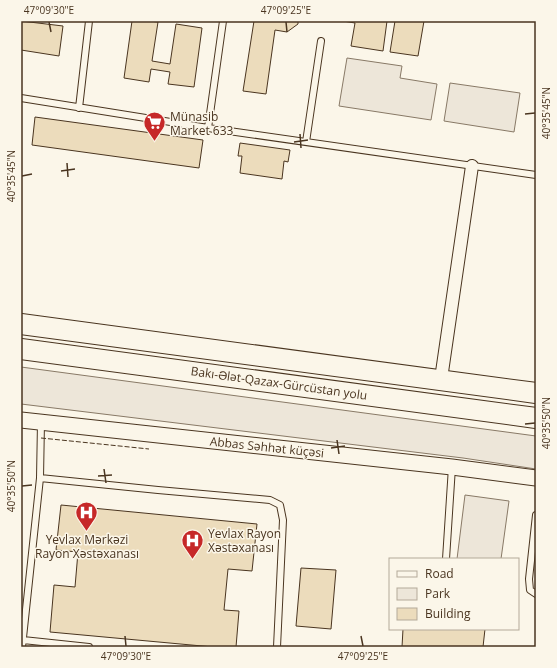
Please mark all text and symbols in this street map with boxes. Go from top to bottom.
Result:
text: 47°09'30"E [24,3,74,17]
text: 47°09'25"E [261,3,311,17]
text: 40°35'45"N [539,87,553,139]
place label: Münasib Market 633 [170,108,234,139]
supermarket icon: Münasib Market 633 [142,110,168,143]
text: 40°35'45"N [4,150,18,202]
street label: Bakı-Ələt-Qazax-Gürcüstan yolu [190,362,368,404]
text: 40°35'50"N [539,397,553,449]
street label: Abbas Səhhət küçəsi [209,433,325,461]
text: 40°35'50"N [4,460,18,512]
hospital icon: Yevlax Mərkəzi Rayon Xəstəxanası [74,499,100,532]
place label: Yevlax Rayon Xəstəxanası [208,525,281,556]
hospital icon: Yevlax Rayon Xəstəxanası [179,527,205,560]
place label: Yevlax Mərkəzi Rayon Xəstəxanası [35,531,139,562]
legend [389,558,519,630]
text: Road [425,565,454,582]
text: Park [425,585,451,602]
text: Building [425,605,471,622]
text: 47°09'30"E [101,649,151,663]
text: 47°09'25"E [338,649,388,663]

